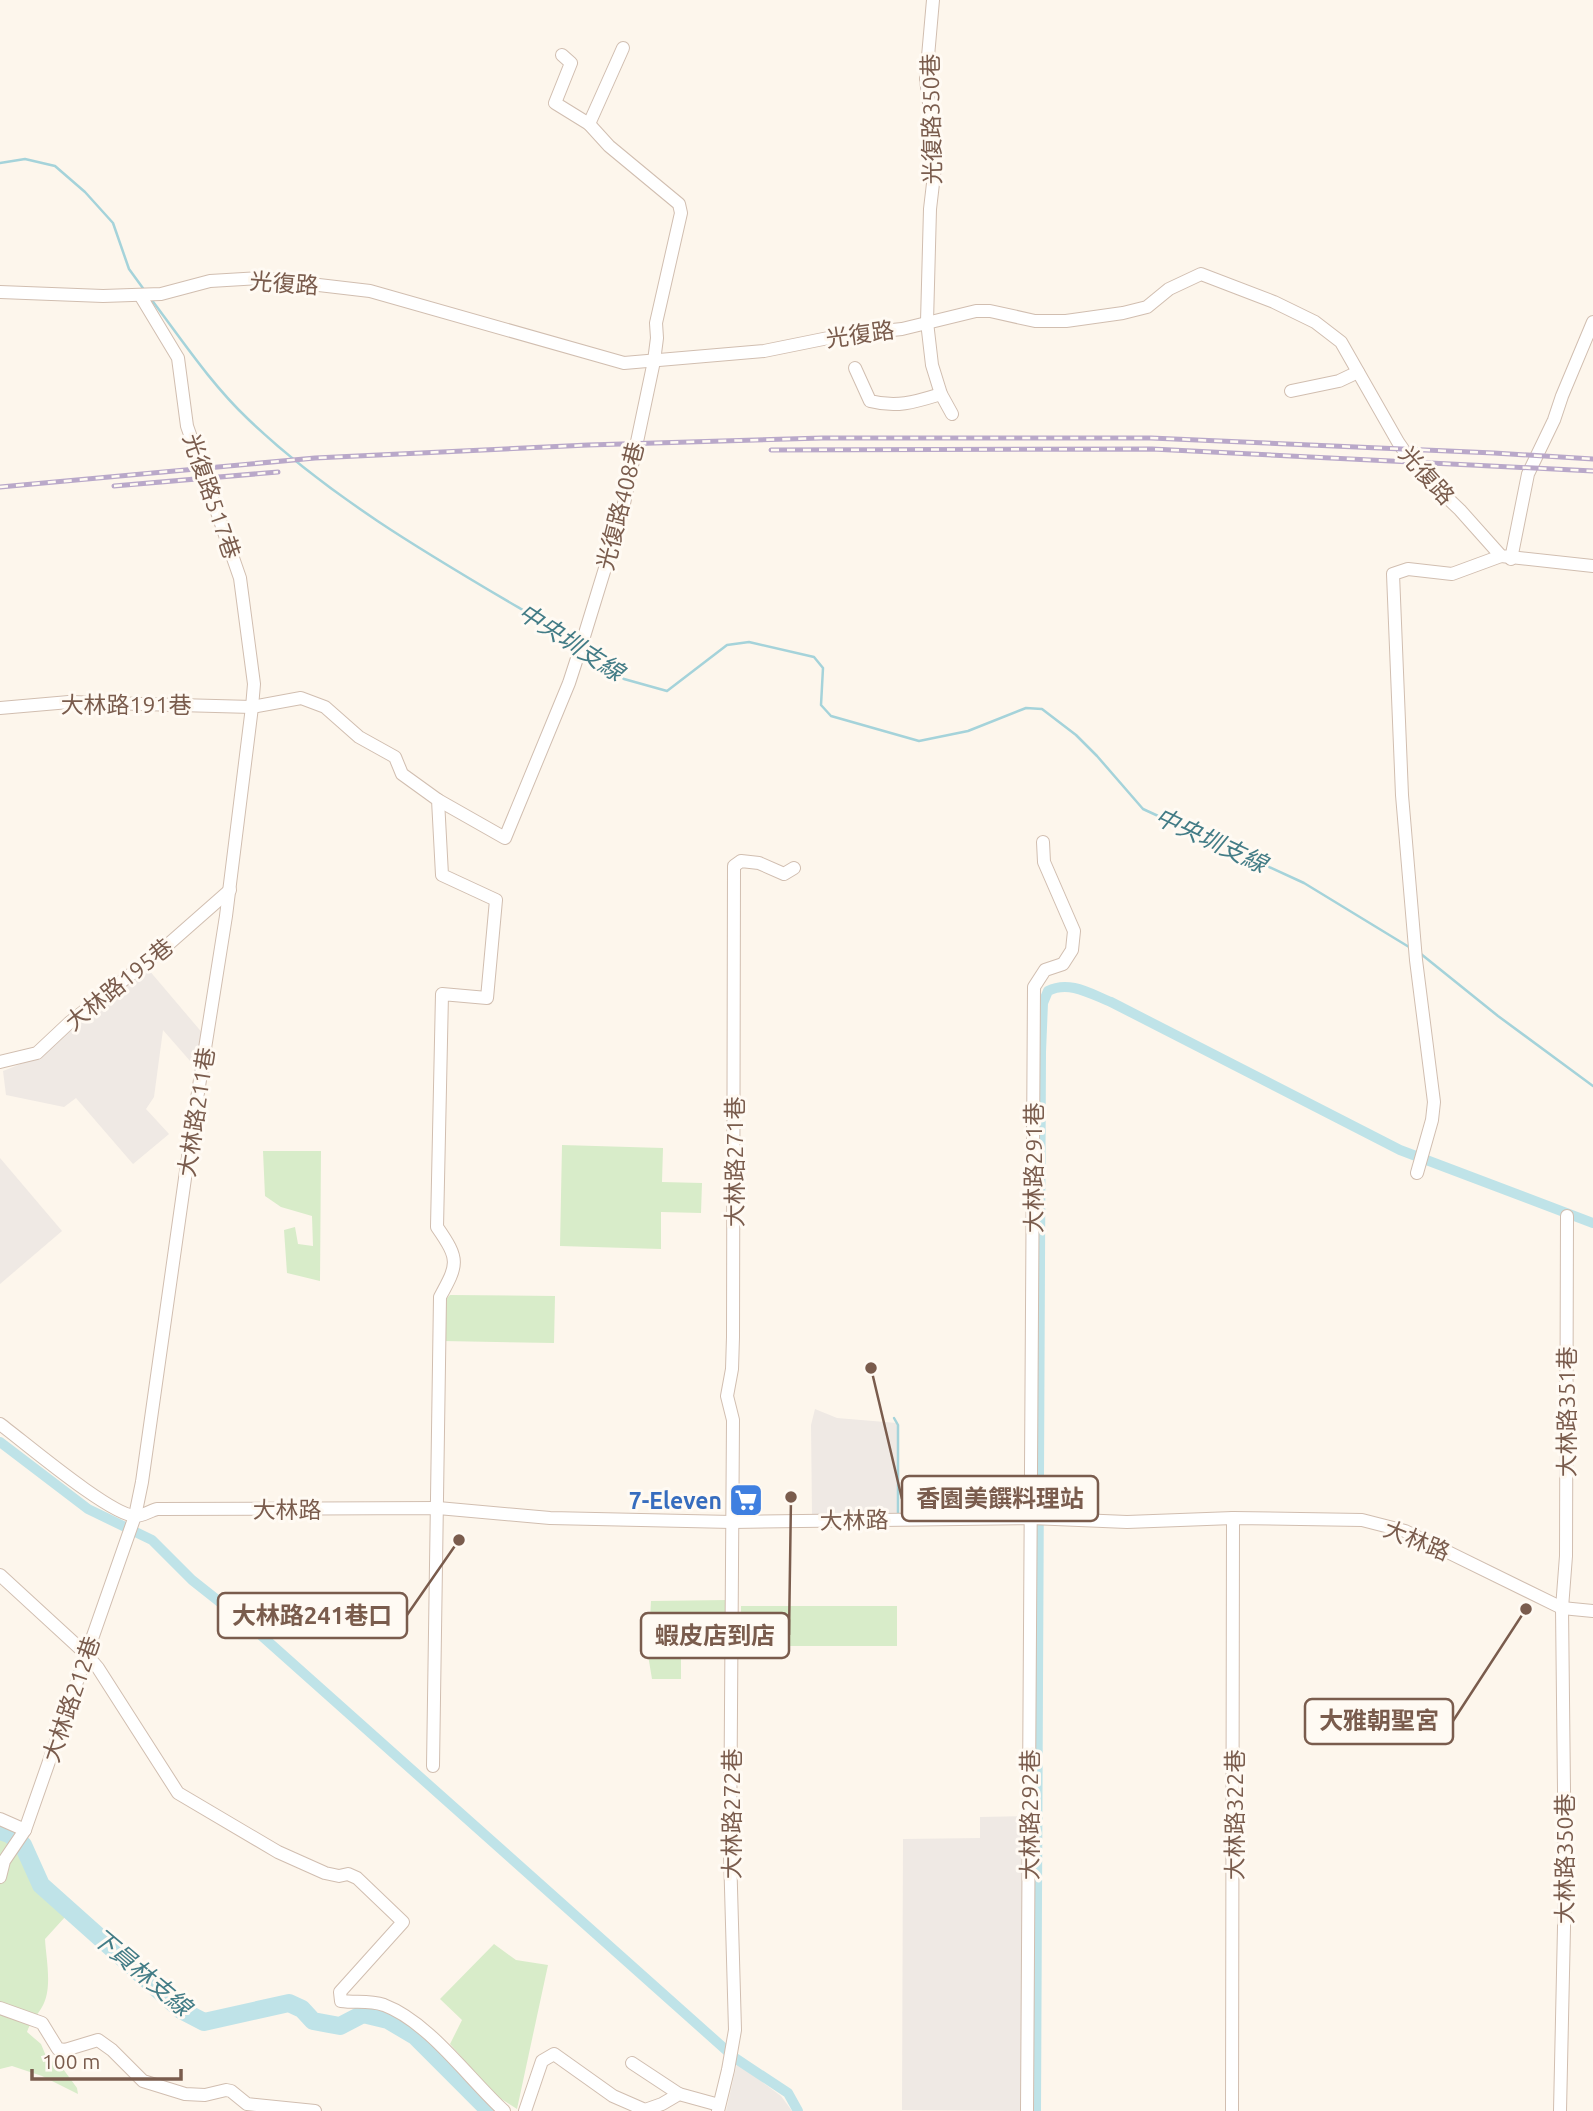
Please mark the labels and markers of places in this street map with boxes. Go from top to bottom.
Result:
callout: 香園美饌料理站 [902,1476,1098,1521]
supermarket icon: 7-Eleven [727,1481,765,1519]
place label: 7-Eleven [629,1488,722,1513]
callout: 大林路241巷口 [218,1593,407,1638]
callout: 蝦皮店到店 [641,1613,789,1658]
callout: 大雅朝聖宮 [1305,1699,1453,1744]

